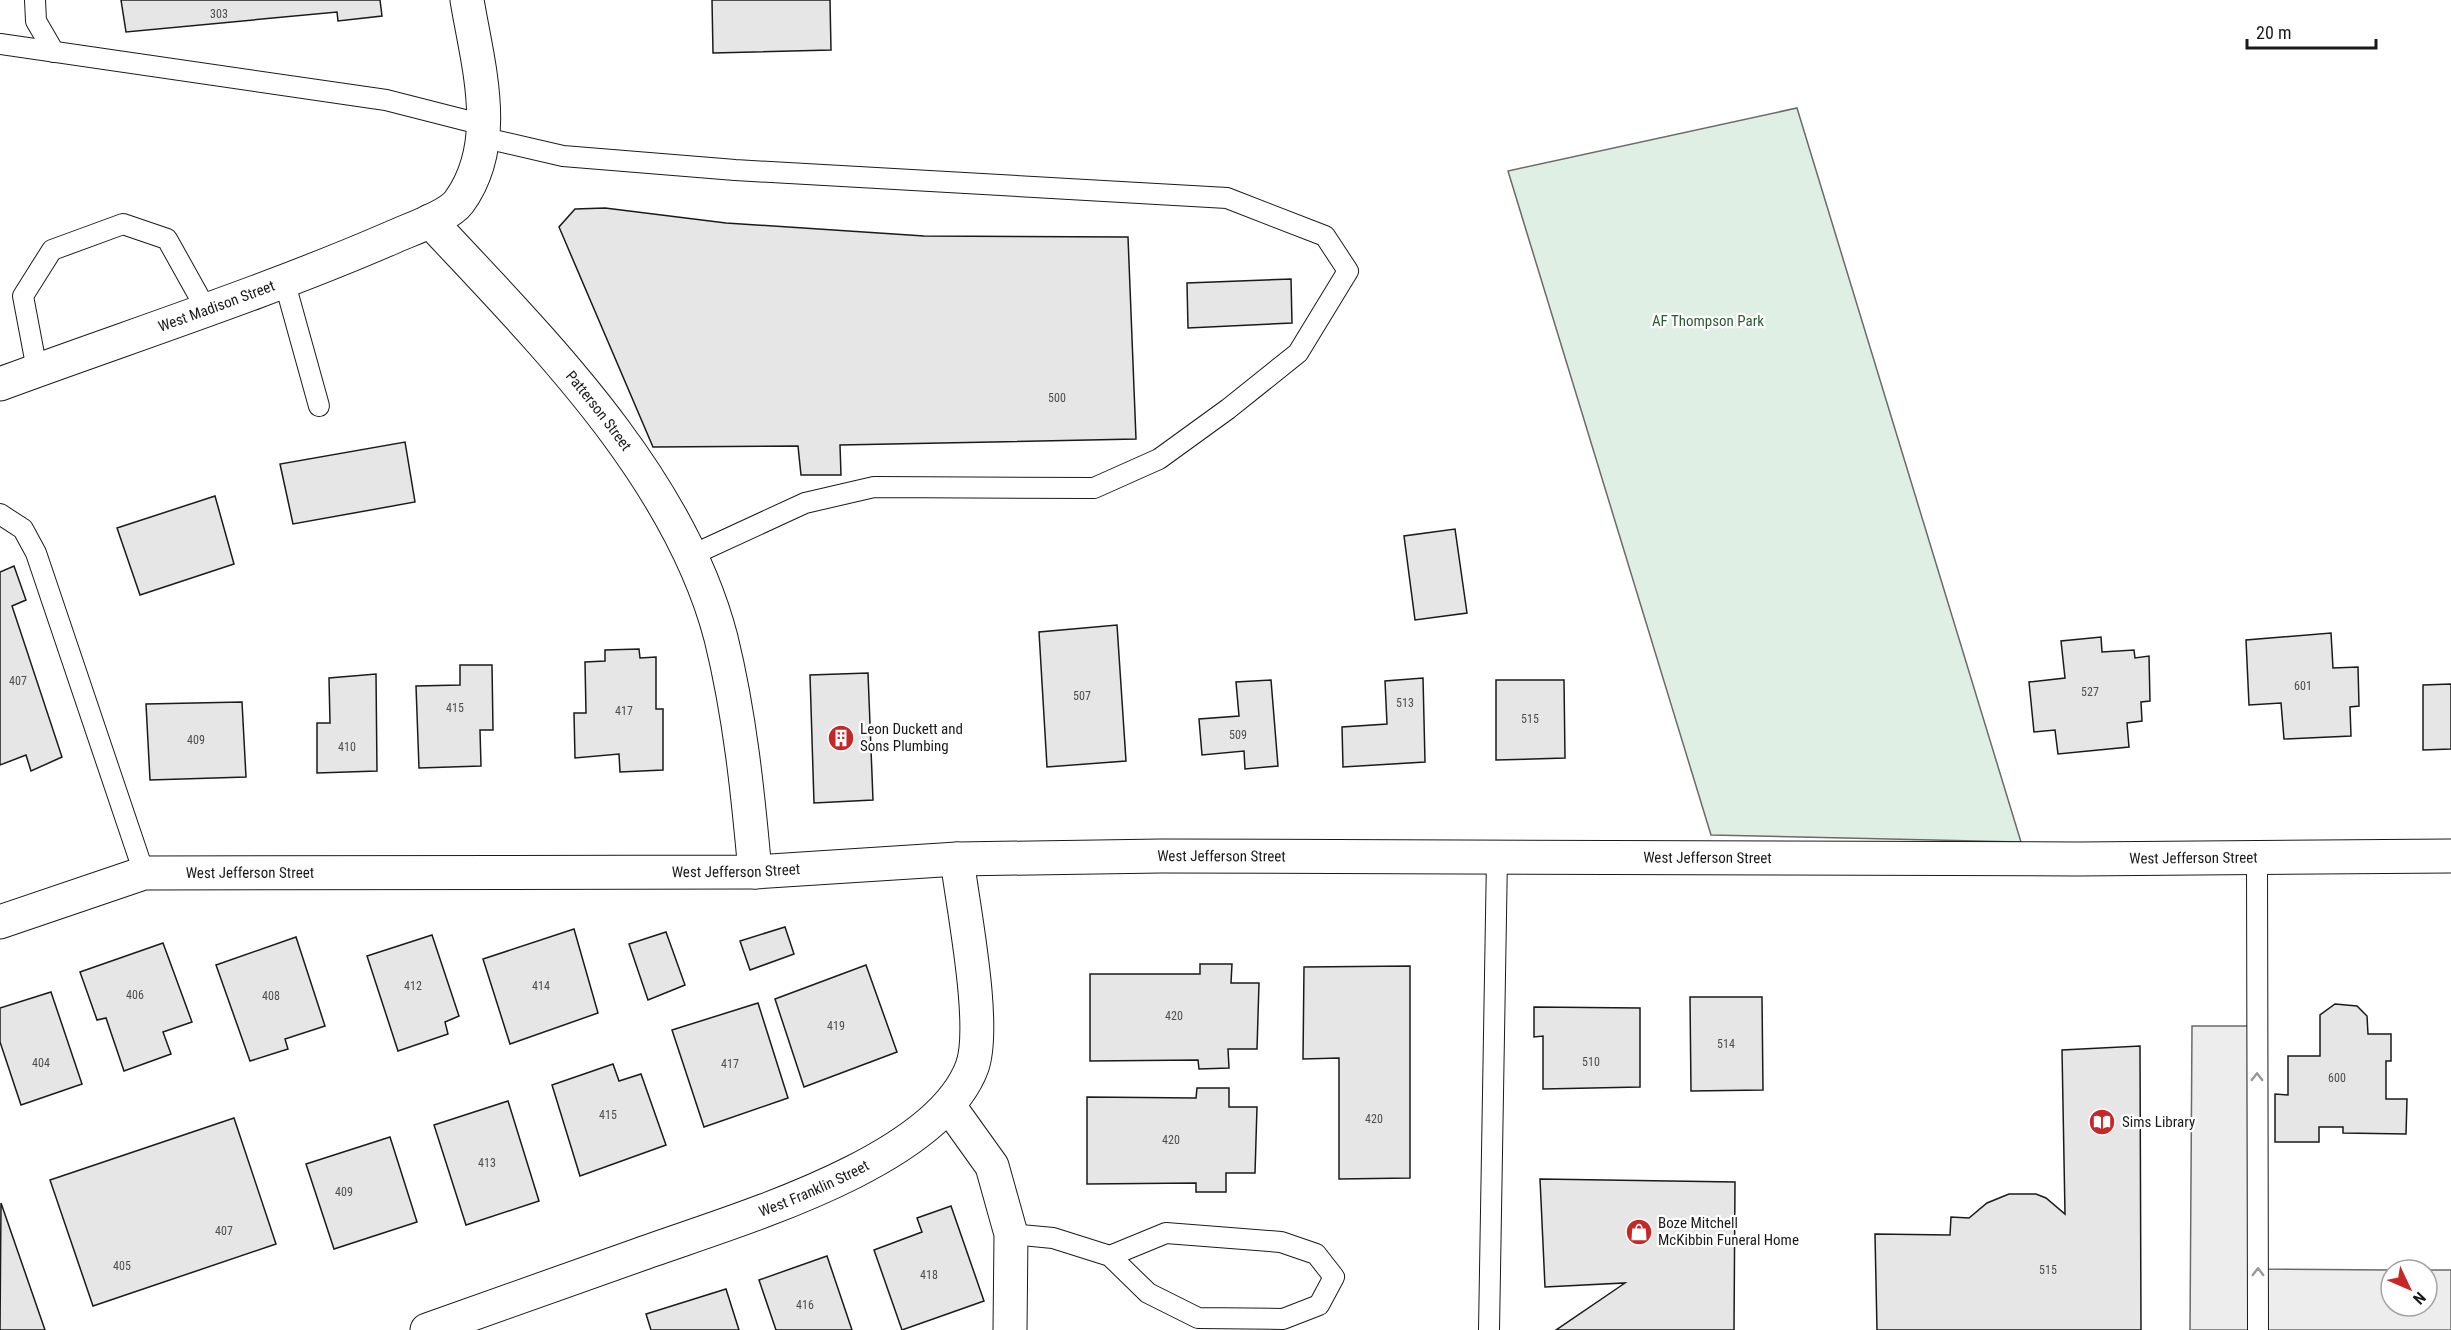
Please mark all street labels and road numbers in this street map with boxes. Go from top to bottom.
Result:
street label: West Madison Street [156,277,277,336]
street label: Patterson Street [562,367,635,454]
street label: West Jefferson Street [1157,847,1286,865]
street label: West Jefferson Street [1643,849,1772,867]
street label: West Jefferson Street [2129,849,2258,868]
street label: West Jefferson Street [672,860,801,881]
street label: West Jefferson Street [186,864,314,882]
street label: West Franklin Street [756,1156,872,1221]

